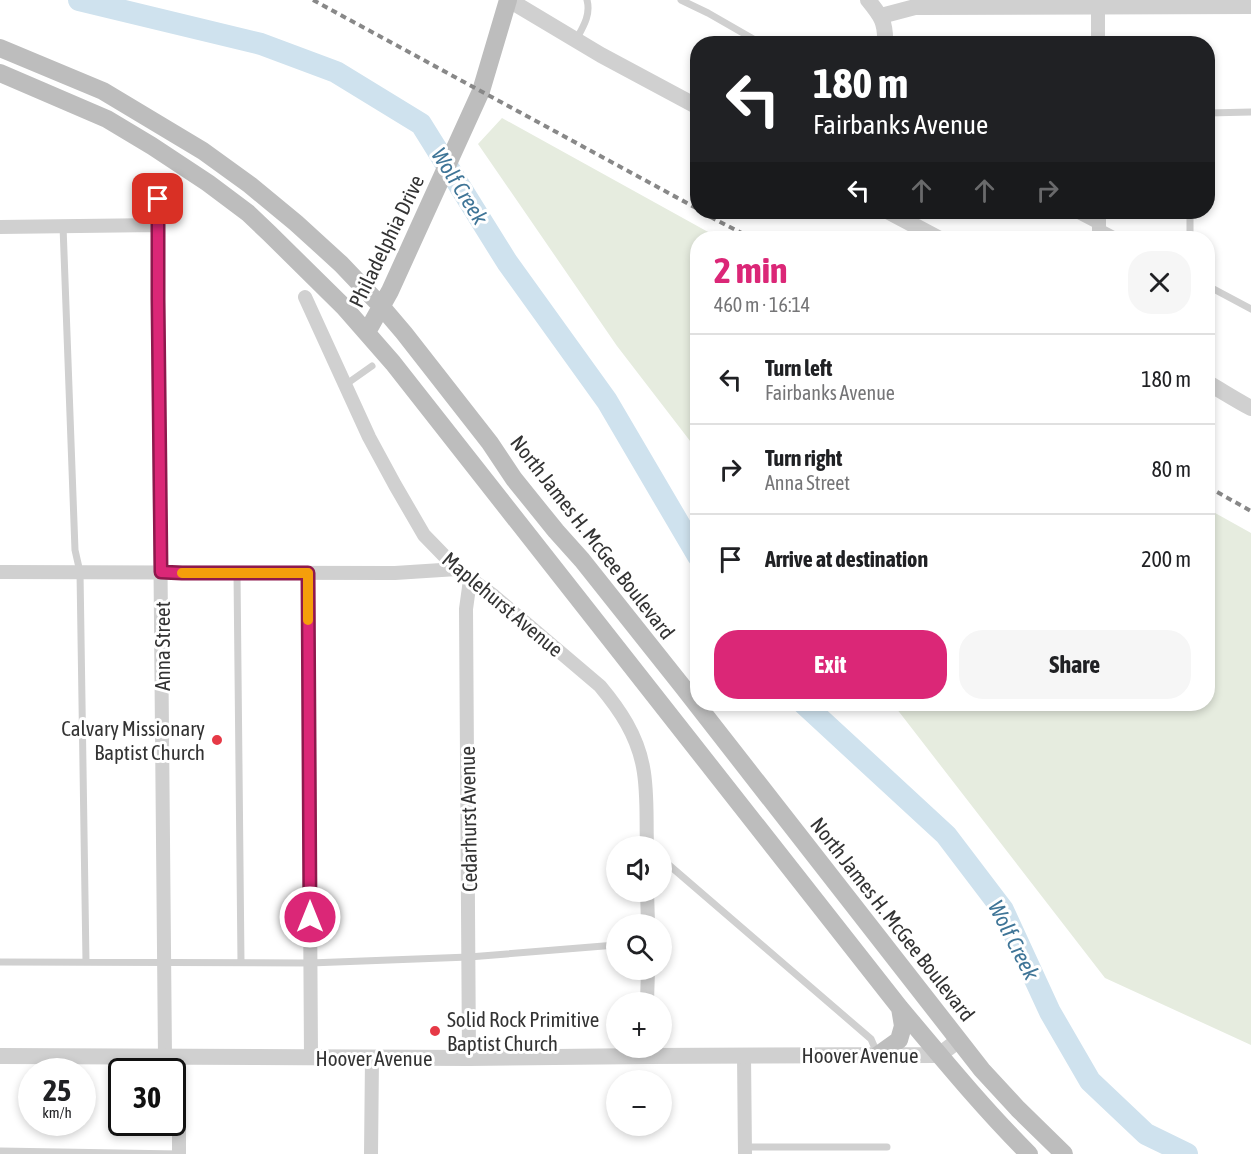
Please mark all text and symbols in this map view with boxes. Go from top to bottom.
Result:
text: 180 m [813,59,908,107]
icon: left [714,60,792,138]
text: Fairbanks Avenue [813,109,988,140]
water label: Wolf Creek [426,143,494,229]
street label: Philadelphia Drive [344,171,428,311]
pin [132,173,183,224]
icon: left [842,174,875,207]
icon: ahead [905,174,938,207]
icon: ahead [968,174,1001,207]
icon: right [1031,174,1064,207]
icon: arrive [141,182,174,215]
text: 2 min [714,249,788,291]
button: close [1128,251,1191,314]
text: 460 m · 16:14 [714,293,810,316]
text: Turn left [765,355,832,381]
icon: left [714,363,747,396]
text: 180 m [1141,366,1191,392]
text: Fairbanks Avenue [765,381,895,404]
street label: North James H. McGee Boulevard [506,431,680,643]
text: Turn right [765,445,842,471]
icon: right [714,453,747,486]
text: 80 m [1151,456,1191,482]
text: Anna Street [765,471,850,494]
icon: arrive [714,543,747,576]
text: Arrive at destination [765,546,928,572]
text: 200 m [1141,546,1191,572]
street label: Maplehurst Avenue [438,547,568,661]
street label: Anna Street [150,601,174,691]
button: Exit [714,630,947,699]
button: Share [959,630,1191,699]
place label: Calvary Missionary Baptist Church [61,716,205,764]
marker: Calvary Missionary Baptist Church [210,733,224,747]
street label: Cedarhurst Avenue [455,746,481,892]
street label: North James H. McGee Boulevard [806,813,980,1025]
map controls [606,836,672,1136]
button: sound [606,836,672,902]
position arrow [278,885,342,949]
water label: Wolf Creek [983,896,1045,984]
button: search [606,914,672,980]
button: + [606,992,672,1058]
place label: Solid Rock Primitive Baptist Church [447,1007,599,1055]
marker: Solid Rock Primitive Baptist Church [428,1024,442,1038]
street label: Hoover Avenue [802,1043,918,1067]
street label: Hoover Avenue [316,1046,432,1070]
speed limit sign: 30 [108,1058,186,1136]
button: − [606,1070,672,1136]
text: 25 [43,1073,71,1107]
text: km/h [42,1104,72,1121]

